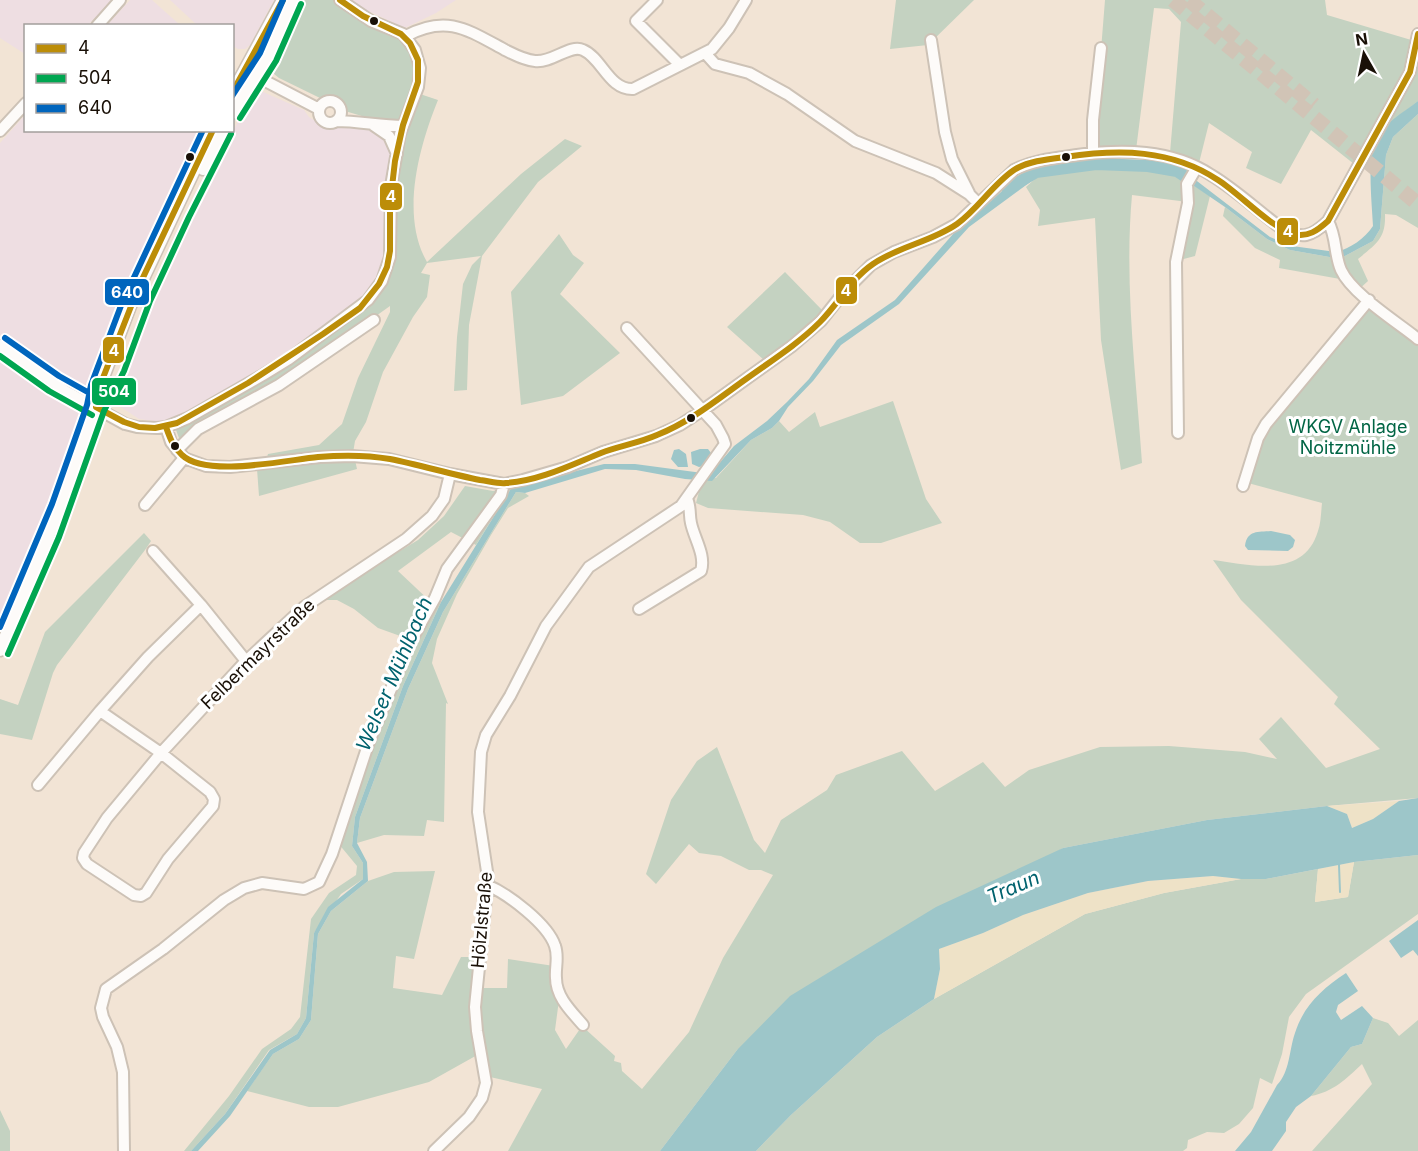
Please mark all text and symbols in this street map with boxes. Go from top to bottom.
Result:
unlabelled marker [368,15,380,27]
legend [24,24,234,132]
north arrow [1334,24,1394,84]
text: N [1354,28,1369,50]
text: 4 [78,37,90,58]
text: 504 [78,67,112,88]
text: 640 [78,97,112,118]
unlabelled marker [184,151,196,163]
unlabelled marker [1060,151,1072,163]
line badge: 4 [379,182,403,211]
text: 4 [386,186,397,206]
line badge: 4 [1276,217,1299,246]
text: 4 [1283,221,1294,241]
line badge: 4 [835,276,858,305]
line badge: 640 [104,278,150,306]
text: 4 [841,280,852,300]
text: 640 [111,282,143,302]
line badge: 4 [102,336,125,364]
text: 4 [109,340,120,360]
line badge: 504 [91,377,137,406]
text: 504 [98,381,130,401]
unlabelled marker [685,412,697,424]
park label: WKGV Anlage Noitzmühle [1289,416,1407,458]
unlabelled marker [169,440,181,452]
street label: Felbermayrstraße [197,594,319,713]
water label: Welser Mühlbach [351,594,437,754]
water label: Traun [983,865,1043,909]
street label: Hölzlstraße [467,871,496,969]

